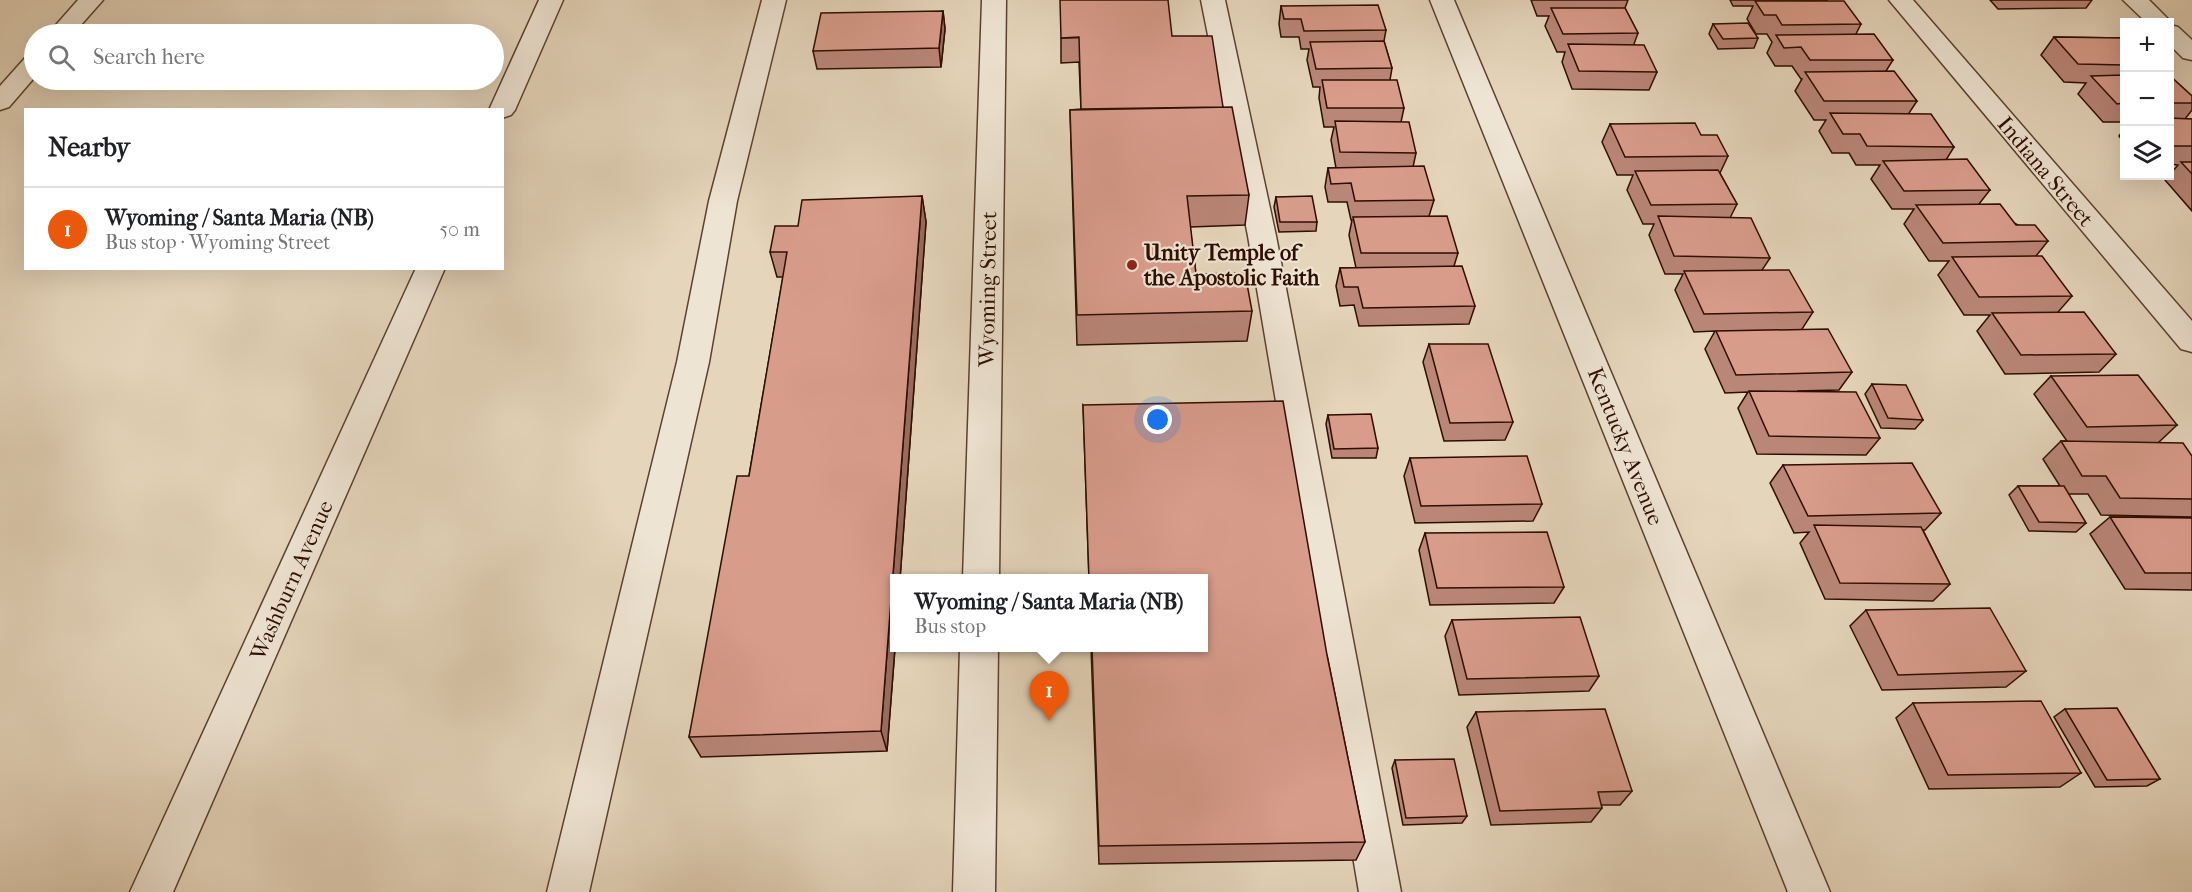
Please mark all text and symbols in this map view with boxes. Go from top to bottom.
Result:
map controls [2120,18,2174,180]
button: + [2120,18,2174,72]
search box [24,24,504,90]
icon: search [45,41,78,74]
text: Search here [93,44,205,70]
button: − [2120,72,2174,126]
street label: Indiana Street [1992,111,2099,232]
button: layers [2120,126,2174,180]
text: Nearby [48,132,130,163]
text: Wyoming / Santa Maria (NB) [105,205,374,231]
street label: Wyoming Street [974,211,1002,368]
text: 1 [64,218,71,241]
text: 50 m [439,218,480,241]
text: Bus stop · Wyoming Street [105,231,331,254]
place label: Unity Temple of the Apostolic Faith [1143,240,1320,291]
marker: Unity Temple of the Apostolic Faith [1125,258,1139,272]
street label: Kentucky Avenue [1582,364,1669,529]
your location [1143,405,1172,434]
street label: Washburn Avenue [245,496,339,665]
popup [890,574,1208,652]
text: Wyoming / Santa Maria (NB) [915,589,1183,615]
text: Bus stop [915,615,986,638]
pin: 1 [1030,672,1068,721]

